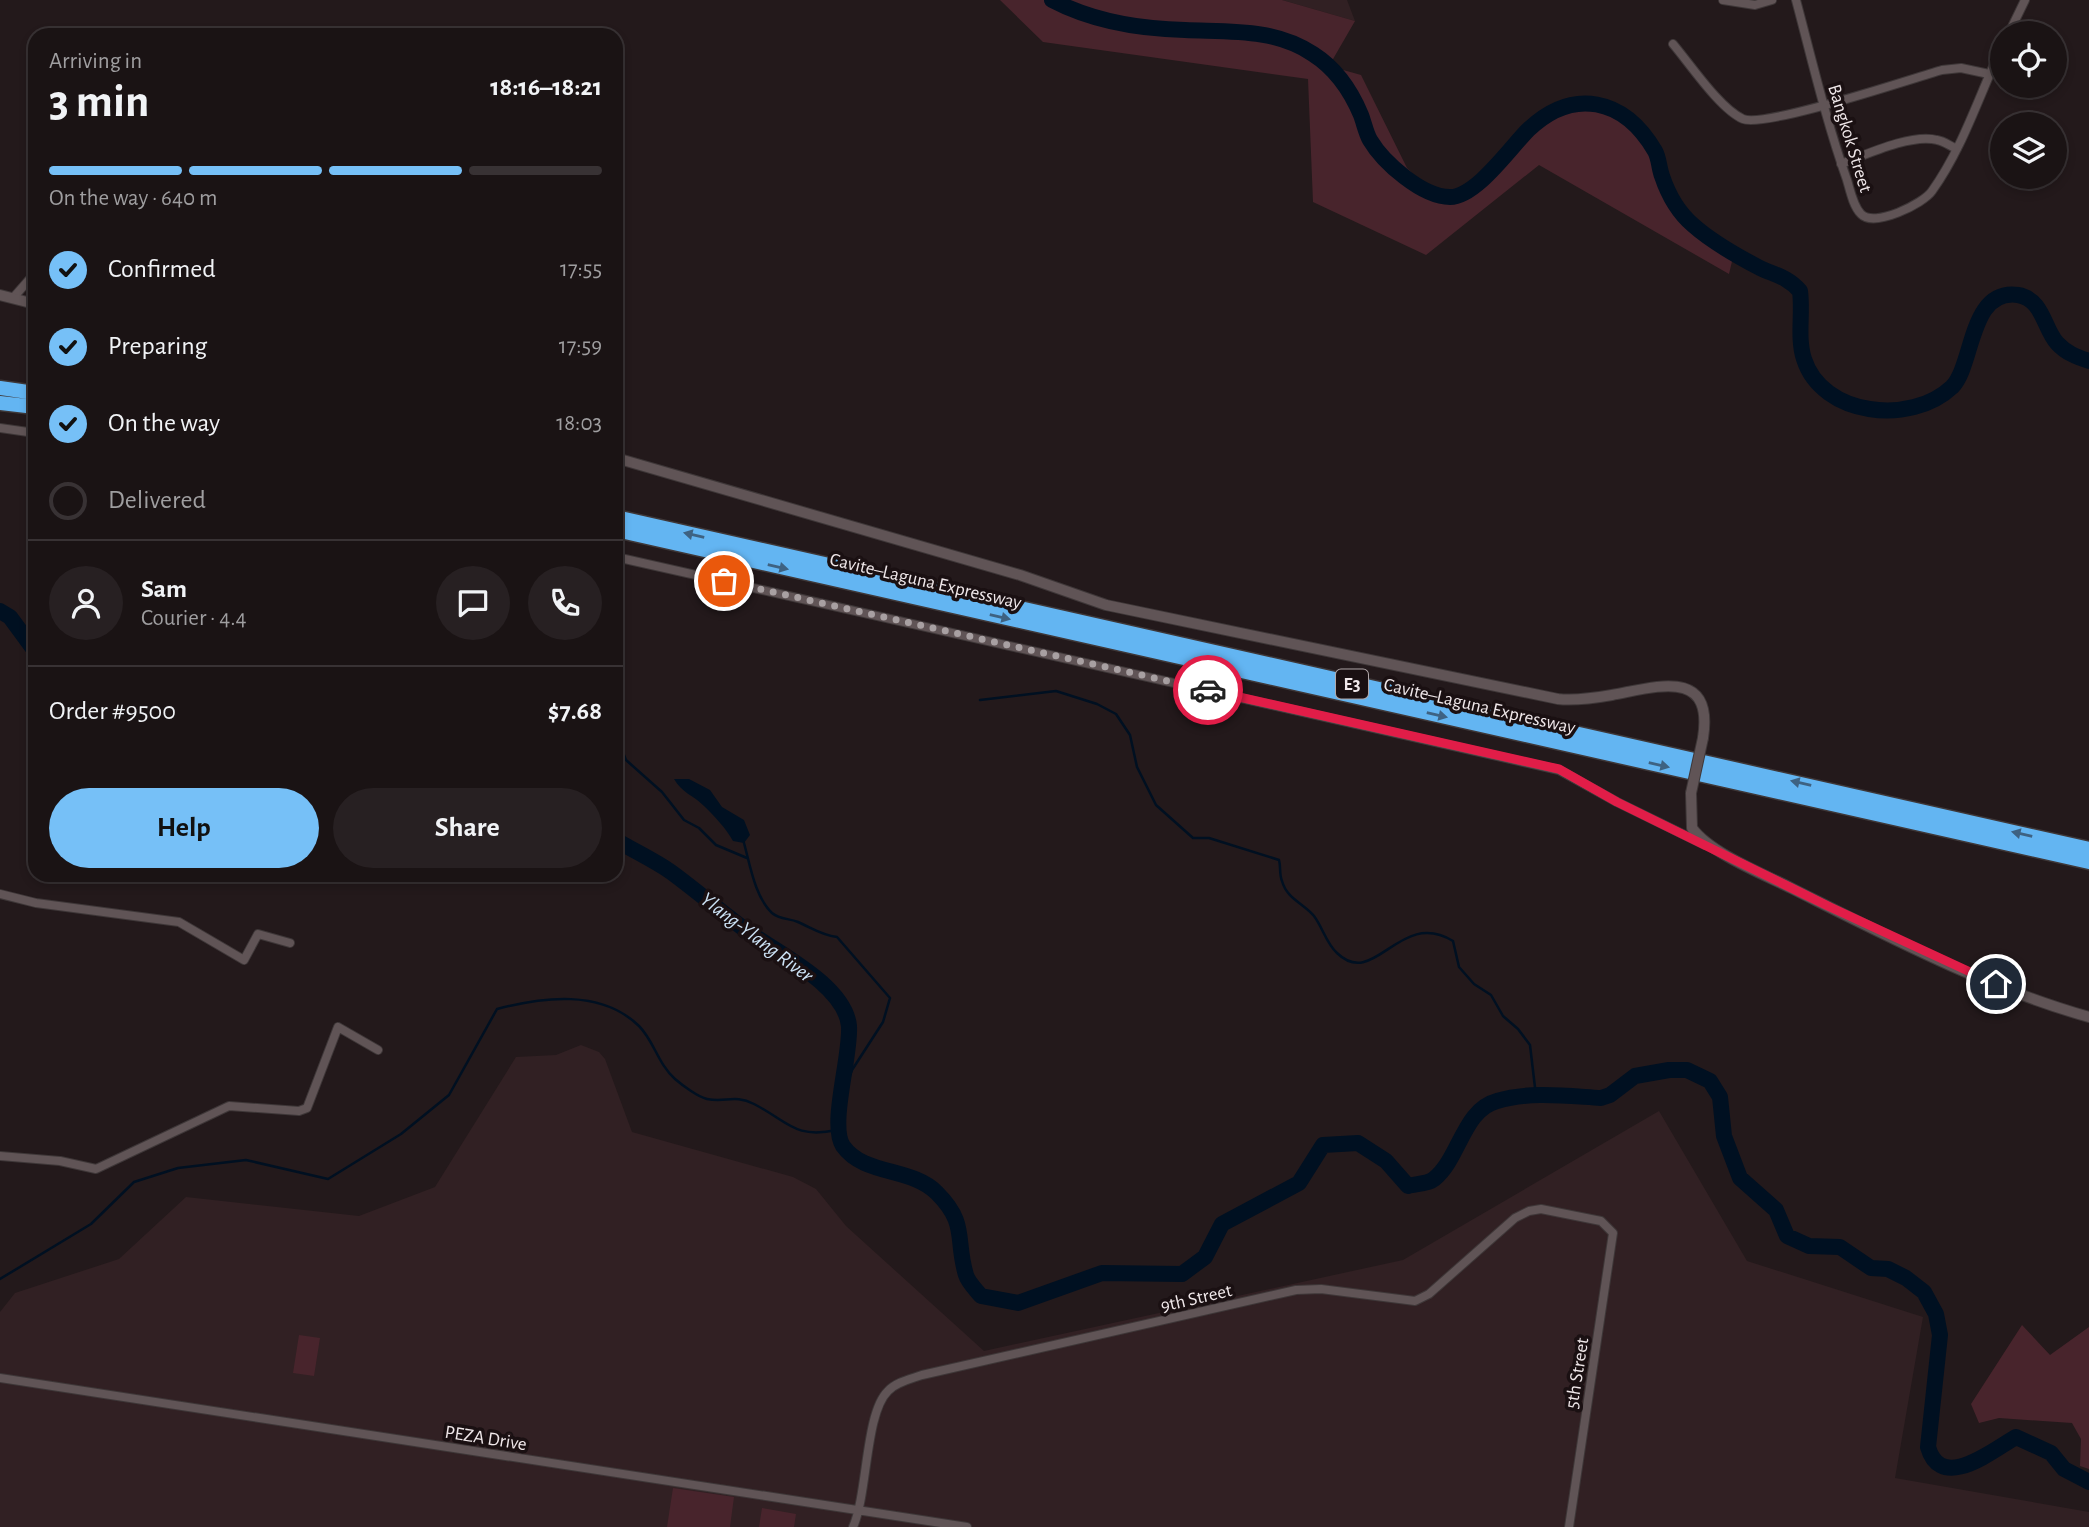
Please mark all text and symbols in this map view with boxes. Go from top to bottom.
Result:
map controls [1990,21,2067,189]
button: locate [1990,21,2067,98]
text: Arriving in [49,50,142,73]
text: 18:16–18:21 [490,74,602,100]
text: 3 min [49,79,149,125]
street label: Bangkok Street [1824,82,1875,195]
button: layers [1990,112,2067,189]
text: On the way · 640 m [49,187,217,210]
icon: check [49,251,87,289]
text: Confirmed [108,256,216,282]
text: 17:55 [560,258,602,281]
icon: check [49,328,87,366]
text: Preparing [108,333,207,359]
text: 17:59 [559,335,602,358]
icon: check [49,405,87,443]
text: On the way [108,410,220,436]
text: 18:03 [556,412,602,435]
text: Delivered [108,487,206,513]
one-way arrow [683,529,705,540]
street label: Cavite–Laguna Expressway [828,550,1023,613]
pin [694,551,754,611]
one-way arrow [767,561,789,572]
icon: bag [705,562,743,600]
button: person [49,566,123,640]
button: chat [436,566,510,640]
button: phone [528,566,602,640]
text: Sam [141,576,187,602]
text: Courier · 4.4 [141,607,247,630]
one-way arrow [989,612,1011,623]
courier [1173,655,1243,725]
road number: E3 [1336,670,1368,698]
icon: car [1189,671,1227,709]
street label: Cavite–Laguna Expressway [1382,675,1577,738]
text: Order #9500 [49,698,176,724]
text: $7.68 [548,698,602,724]
one-way arrow [1426,710,1448,721]
one-way arrow [1648,760,1670,771]
one-way arrow [1790,777,1812,788]
button: Help [49,788,319,868]
button: Share [333,788,602,868]
one-way arrow [2011,828,2033,839]
water label: Ylang-Ylang River [696,888,818,987]
pin [1966,954,2026,1014]
icon: home [1977,965,2015,1003]
street label: 9th Street [1159,1281,1234,1316]
street label: 5th Street [1562,1336,1592,1410]
street label: PEZA Drive [443,1423,528,1454]

